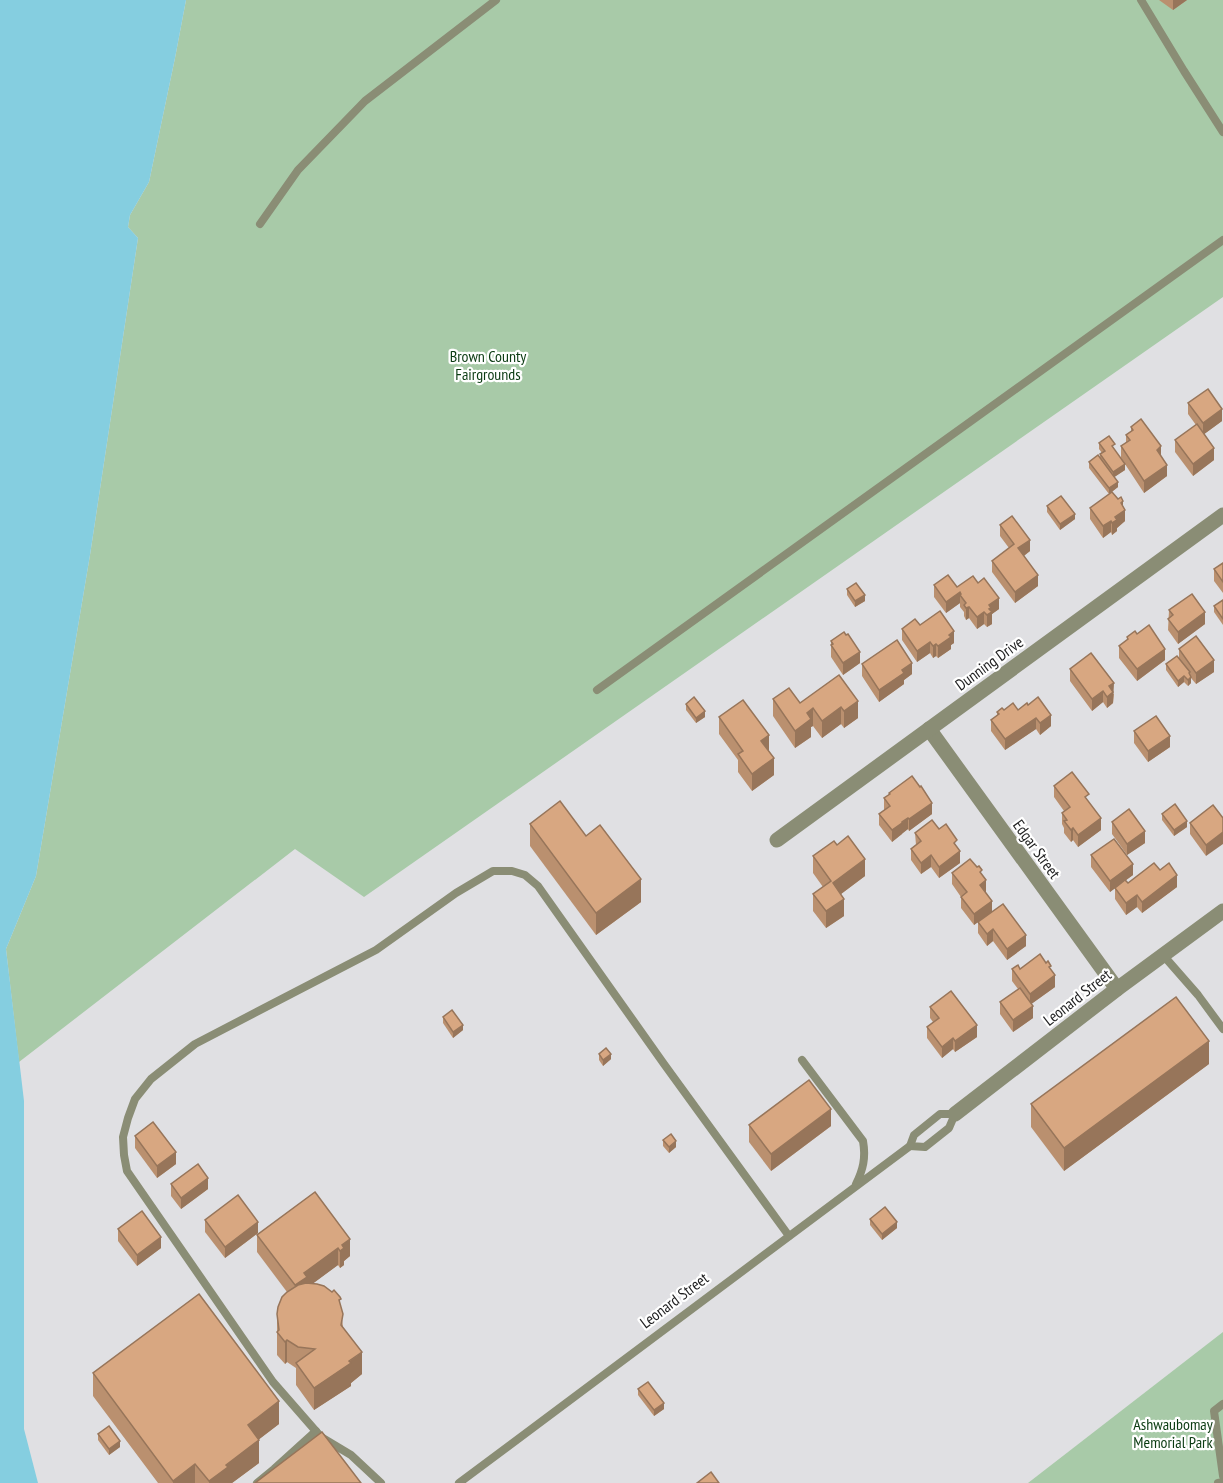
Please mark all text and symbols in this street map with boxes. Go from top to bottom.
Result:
park label: Brown County Fairgrounds [450,346,526,384]
street label: Dunning Drive [951,632,1027,694]
street label: Edgar Street [1009,816,1065,883]
street label: Leonard Street [1039,964,1115,1030]
street label: Leonard Street [636,1267,713,1332]
park label: Ashwaubomay Memorial Park [1133,1414,1213,1452]

